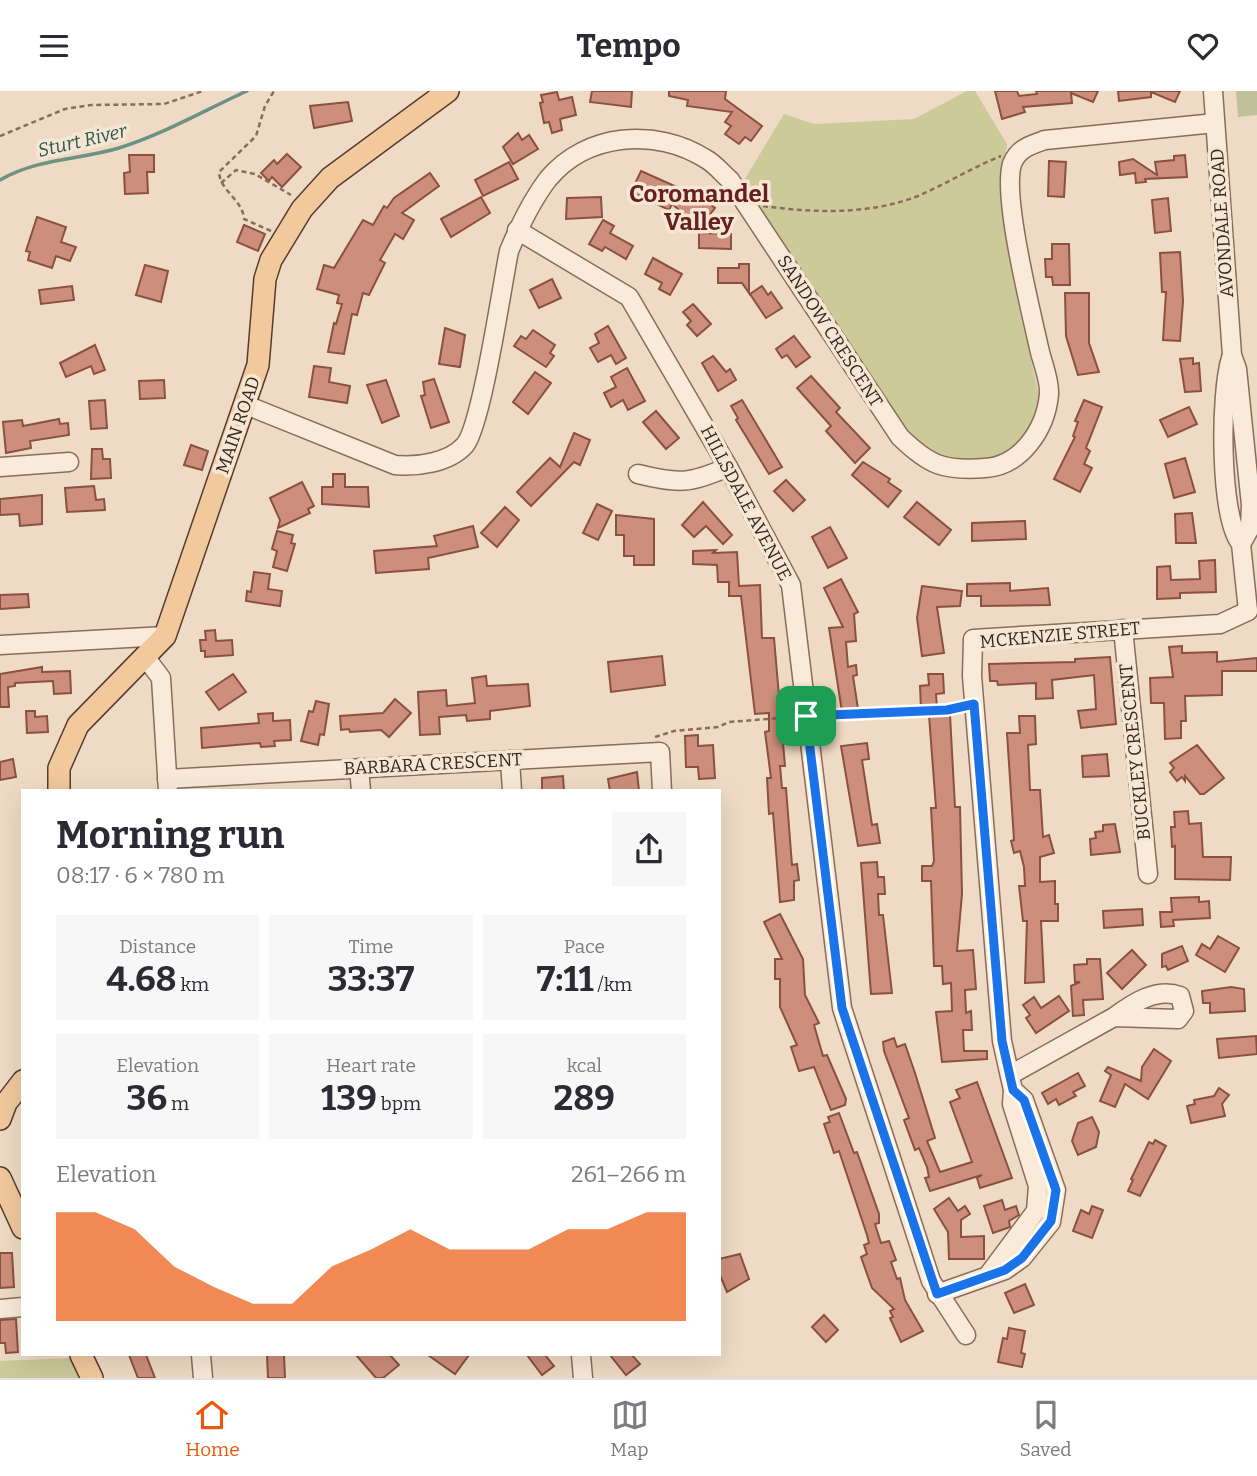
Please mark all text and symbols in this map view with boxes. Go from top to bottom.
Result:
icon: menu [35,27,73,65]
text: Tempo [576,27,681,65]
icon: heart [1184,27,1222,65]
water label: Sturt River [35,119,130,162]
street label: AVONDALE ROAD [1206,148,1238,298]
district label: Coromandel Valley [629,180,770,236]
street label: SANDOW CRESCENT [773,251,888,412]
street label: MAIN ROAD [211,373,265,477]
street label: HILLSDALE AVENUE [696,422,796,584]
street label: MCKENZIE STREET [979,617,1142,653]
street label: BUCKLEY CRESCENT [1115,662,1155,841]
pin [776,686,836,746]
icon: arrive [787,697,825,735]
street label: BARBARA CRESCENT [343,748,523,780]
text: Morning run [56,812,284,858]
button: share [612,812,686,886]
text: 08:17 · 6 × 780 m [56,861,225,889]
text: Distance [119,935,196,958]
text: Time [349,935,393,958]
text: Pace [564,935,605,958]
text: 4.68 [106,958,177,1000]
text: 33:37 [328,958,414,1000]
text: 7:11 [536,958,594,1000]
text: km [177,973,209,996]
text: /km [594,973,632,996]
text: Elevation [116,1054,199,1077]
text: Heart rate [326,1054,416,1077]
text: kcal [567,1054,602,1077]
text: 36 [126,1077,167,1119]
text: 139 [321,1077,377,1119]
text: 289 [554,1077,615,1119]
text: m [167,1092,189,1115]
text: bpm [377,1092,421,1115]
text: Elevation [56,1160,156,1188]
text: 261–266 m [571,1160,686,1188]
tab: Home [185,1396,240,1461]
tab: Map [610,1396,649,1461]
tab: Saved [1019,1396,1072,1461]

